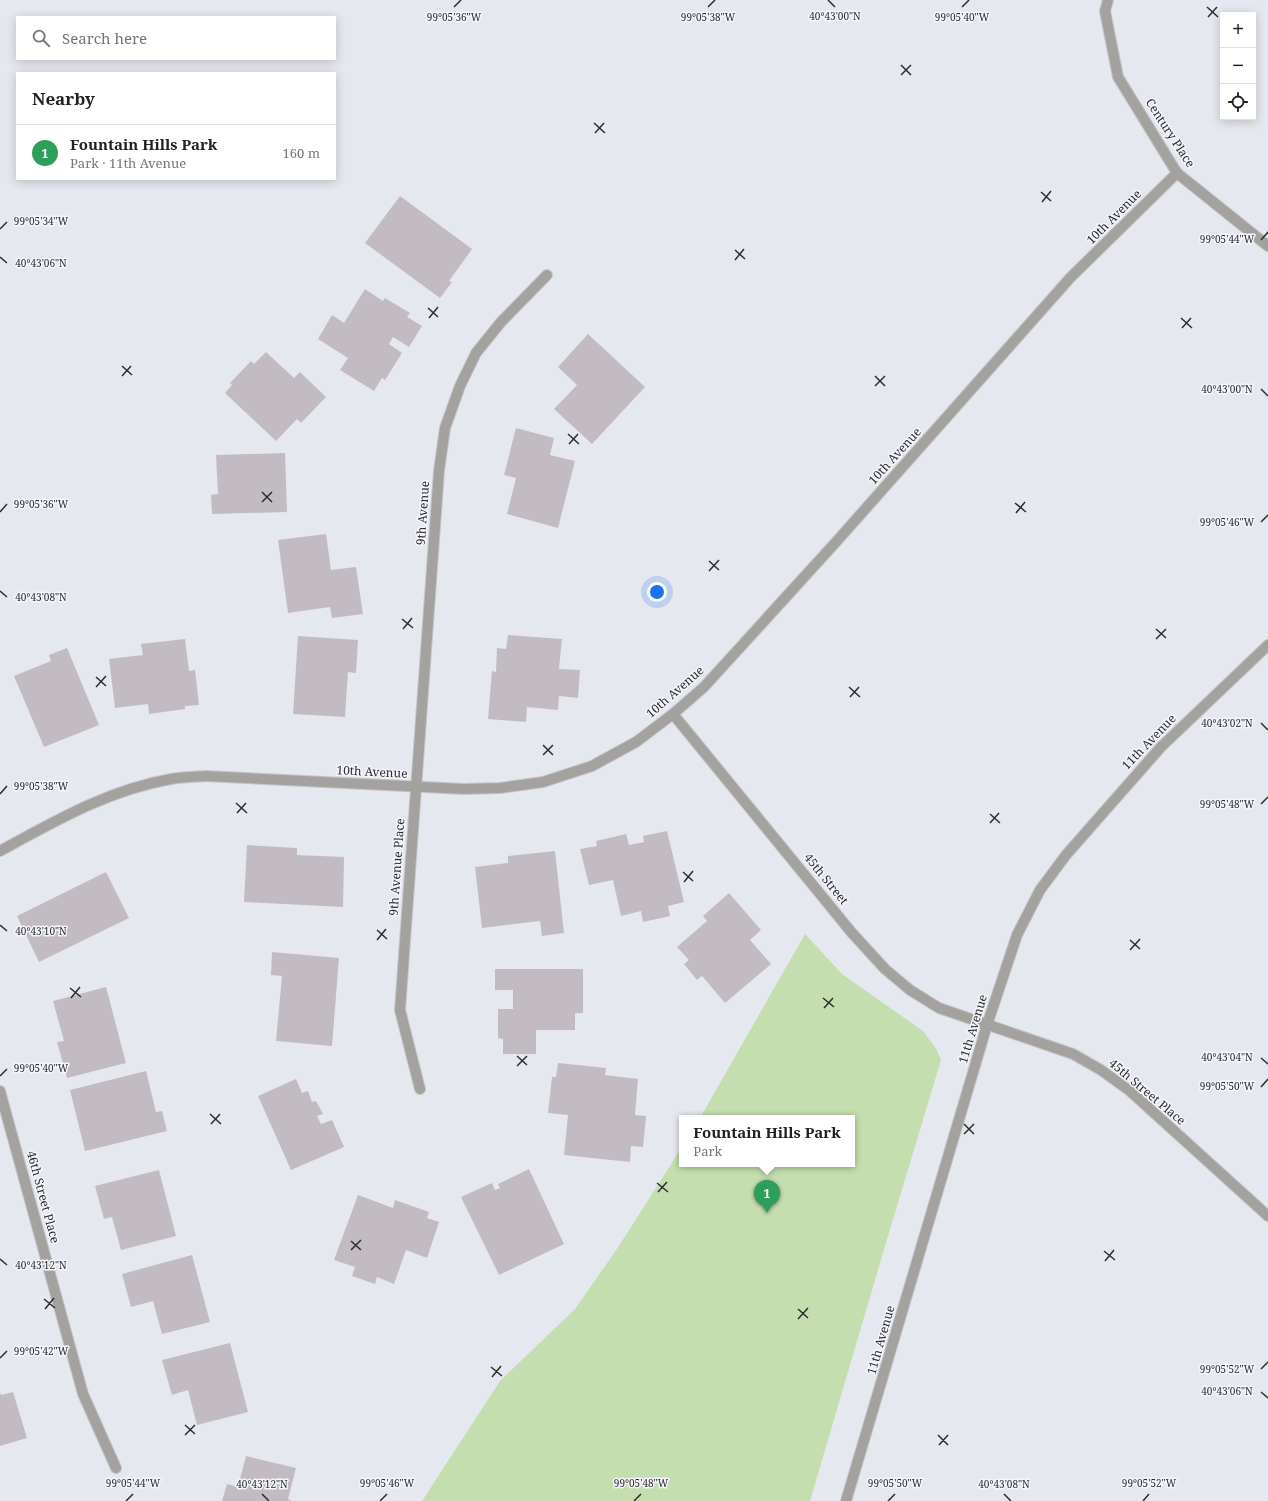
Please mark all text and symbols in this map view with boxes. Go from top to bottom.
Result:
text: 40°43'00"N [809,9,861,23]
text: 99°05'36"W [427,10,482,24]
text: 99°05'38"W [681,10,736,24]
text: 99°05'40"W [935,10,990,24]
map controls [1220,12,1256,120]
button: + [1220,12,1256,48]
search box [16,16,336,60]
icon: search [30,27,52,49]
text: Search here [62,28,147,48]
button: − [1220,48,1256,84]
button: locate [1220,84,1256,120]
text: Nearby [32,87,95,110]
street label: Century Place [1142,95,1199,170]
text: Fountain Hills Park [70,134,217,154]
text: 1 [41,144,49,162]
text: 160 m [283,144,320,162]
text: Park · 11th Avenue [70,154,186,172]
street label: 10th Avenue [1082,185,1145,248]
text: 99°05'34"W [14,214,69,228]
text: 99°05'44"W [1200,232,1255,246]
text: 40°43'06"N [15,256,67,270]
text: 40°43'00"N [1201,382,1253,396]
street label: 10th Avenue [864,423,925,488]
street label: 9th Avenue [412,480,433,546]
text: 99°05'36"W [14,497,69,511]
text: 99°05'46"W [1200,515,1255,529]
your location [647,582,667,602]
text: 40°43'08"N [15,590,67,604]
street label: 10th Avenue [642,662,707,721]
street label: 11th Avenue [1118,710,1180,773]
text: 40°43'02"N [1201,716,1253,730]
street label: 10th Avenue [336,761,408,782]
text: 99°05'38"W [14,779,69,793]
text: 99°05'48"W [1200,797,1255,811]
street label: 9th Avenue Place [385,818,408,916]
street label: 45th Street [800,849,852,908]
text: 40°43'10"N [15,924,67,938]
street label: 11th Avenue [954,992,991,1065]
text: 40°43'04"N [1201,1050,1253,1064]
street label: 45th Street Place [1105,1055,1189,1129]
text: 99°05'40"W [14,1061,69,1075]
text: 99°05'50"W [1200,1079,1255,1093]
popup [679,1115,855,1167]
text: Fountain Hills Park [693,1122,841,1142]
text: Park [693,1142,722,1160]
street label: 46th Street Place [23,1149,64,1245]
pin: 1 [754,1180,780,1213]
text: 40°43'12"N [15,1258,67,1272]
street label: 11th Avenue [863,1303,899,1376]
text: 99°05'42"W [14,1344,69,1358]
text: 99°05'52"W [1200,1362,1255,1376]
text: 40°43'06"N [1201,1384,1253,1398]
text: 99°05'44"W [106,1476,161,1490]
text: 99°05'46"W [360,1476,415,1490]
text: 99°05'48"W [614,1476,669,1490]
text: 99°05'50"W [868,1476,923,1490]
text: 99°05'52"W [1122,1476,1177,1490]
text: 40°43'12"N [236,1477,288,1491]
text: 40°43'08"N [978,1477,1030,1491]

